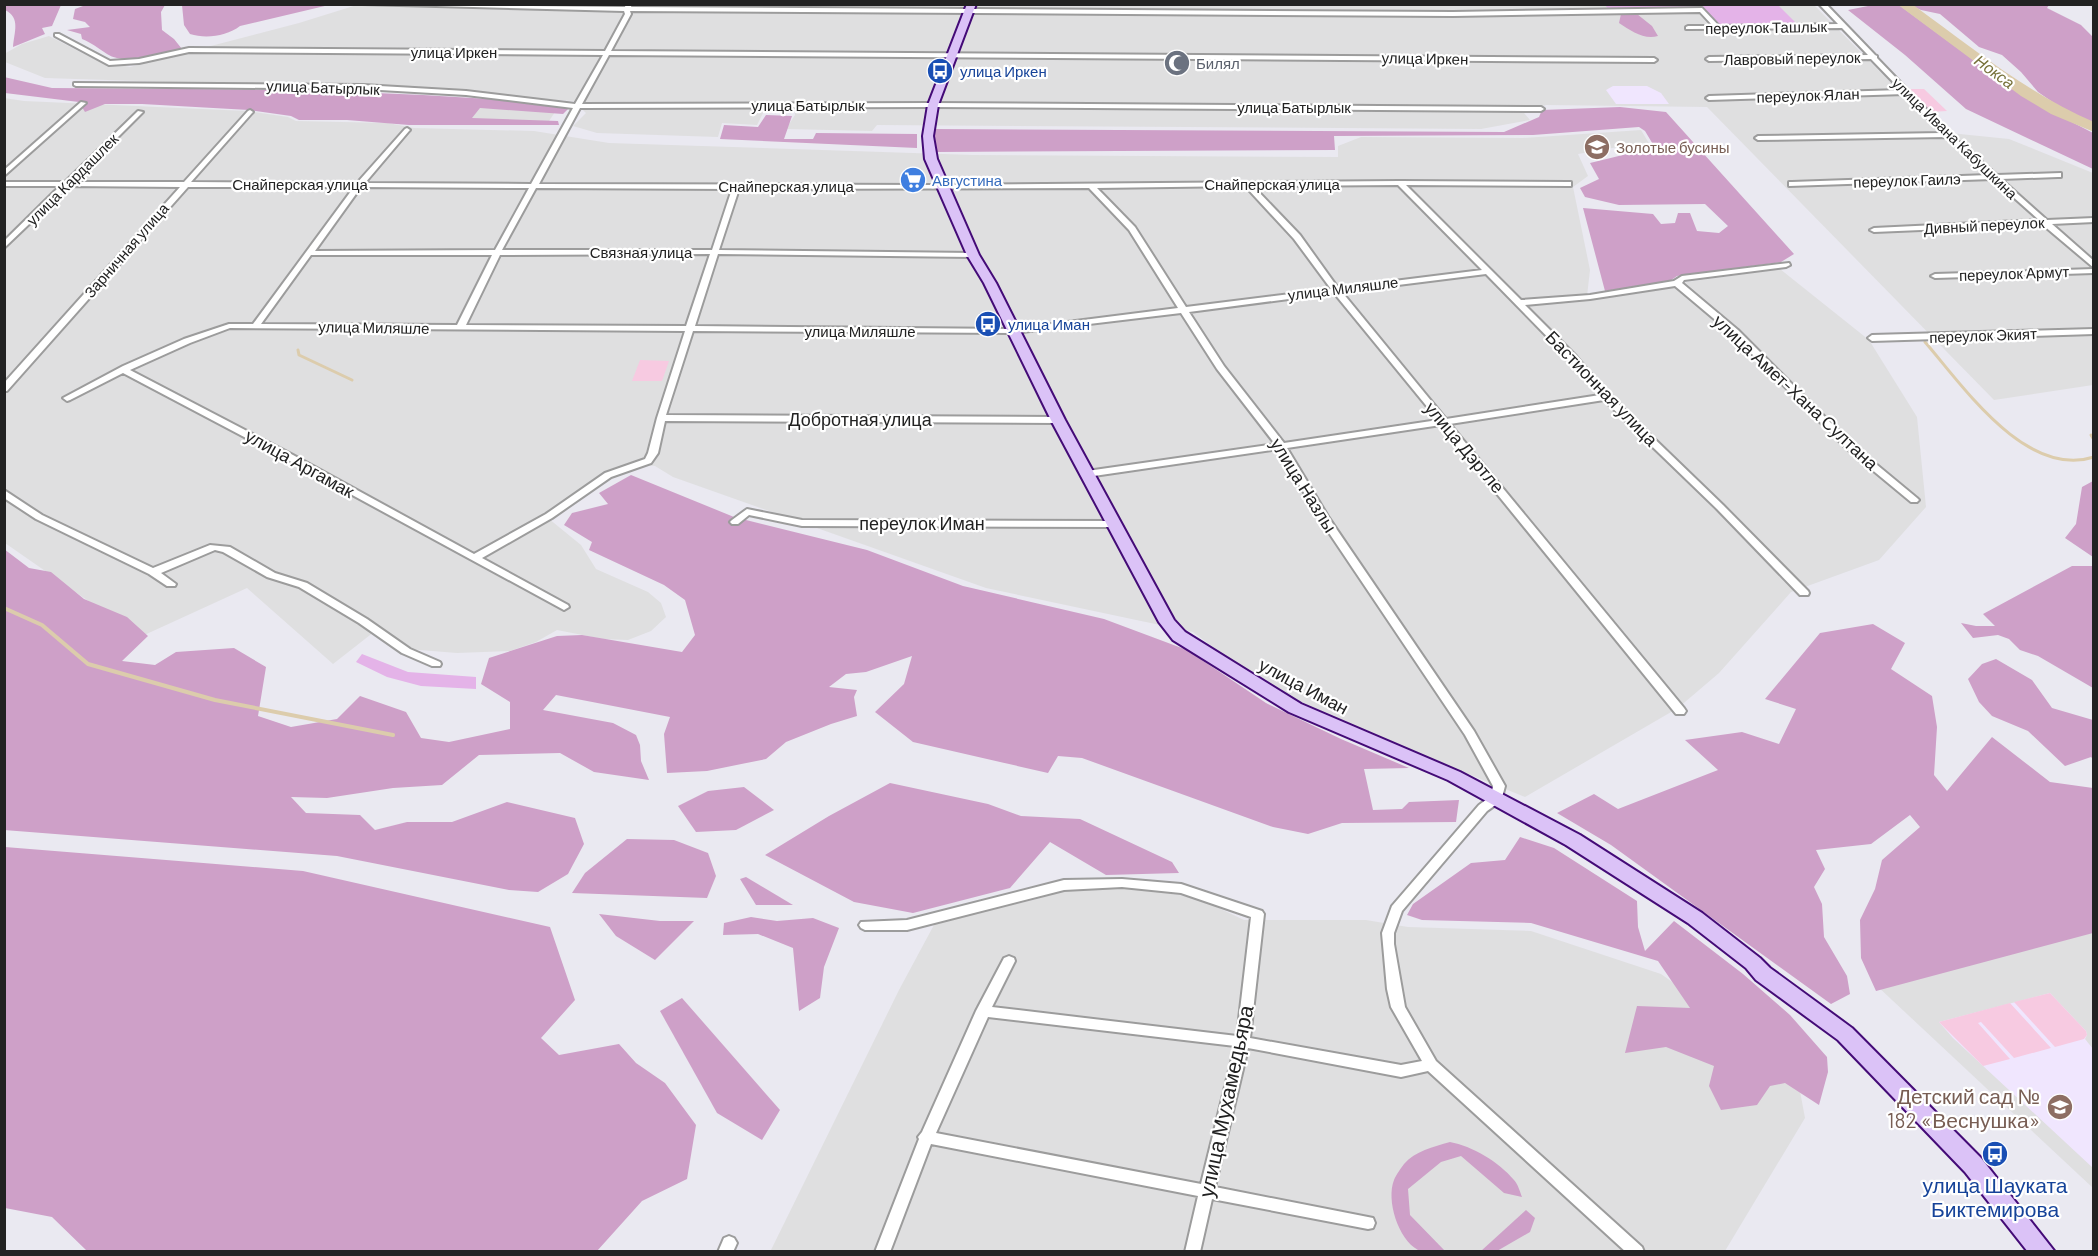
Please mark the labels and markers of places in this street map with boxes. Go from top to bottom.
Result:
mosque icon: Билял [1162,48,1192,78]
place label: Билял [1196,54,1240,72]
bus stop icon: улица Иркен [925,56,955,86]
place label: улица Иркен [960,62,1047,80]
school or university icon: Золотые бусины [1582,132,1612,162]
place label: Золотые бусины [1616,138,1730,156]
supermarket icon: Августина [898,165,928,195]
place label: Августина [932,171,1003,189]
bus stop icon: улица Иман [973,309,1003,339]
place label: улица Иман [1008,315,1090,333]
place label: Детский сад № 182 «Веснушка» [1887,1083,2040,1132]
school or university icon: Детский сад № 182 «Веснушка» [2045,1092,2075,1122]
bus stop icon: улица Шауката Биктемирова [1980,1139,2010,1169]
place label: улица Шауката Биктемирова [1922,1172,2068,1221]

